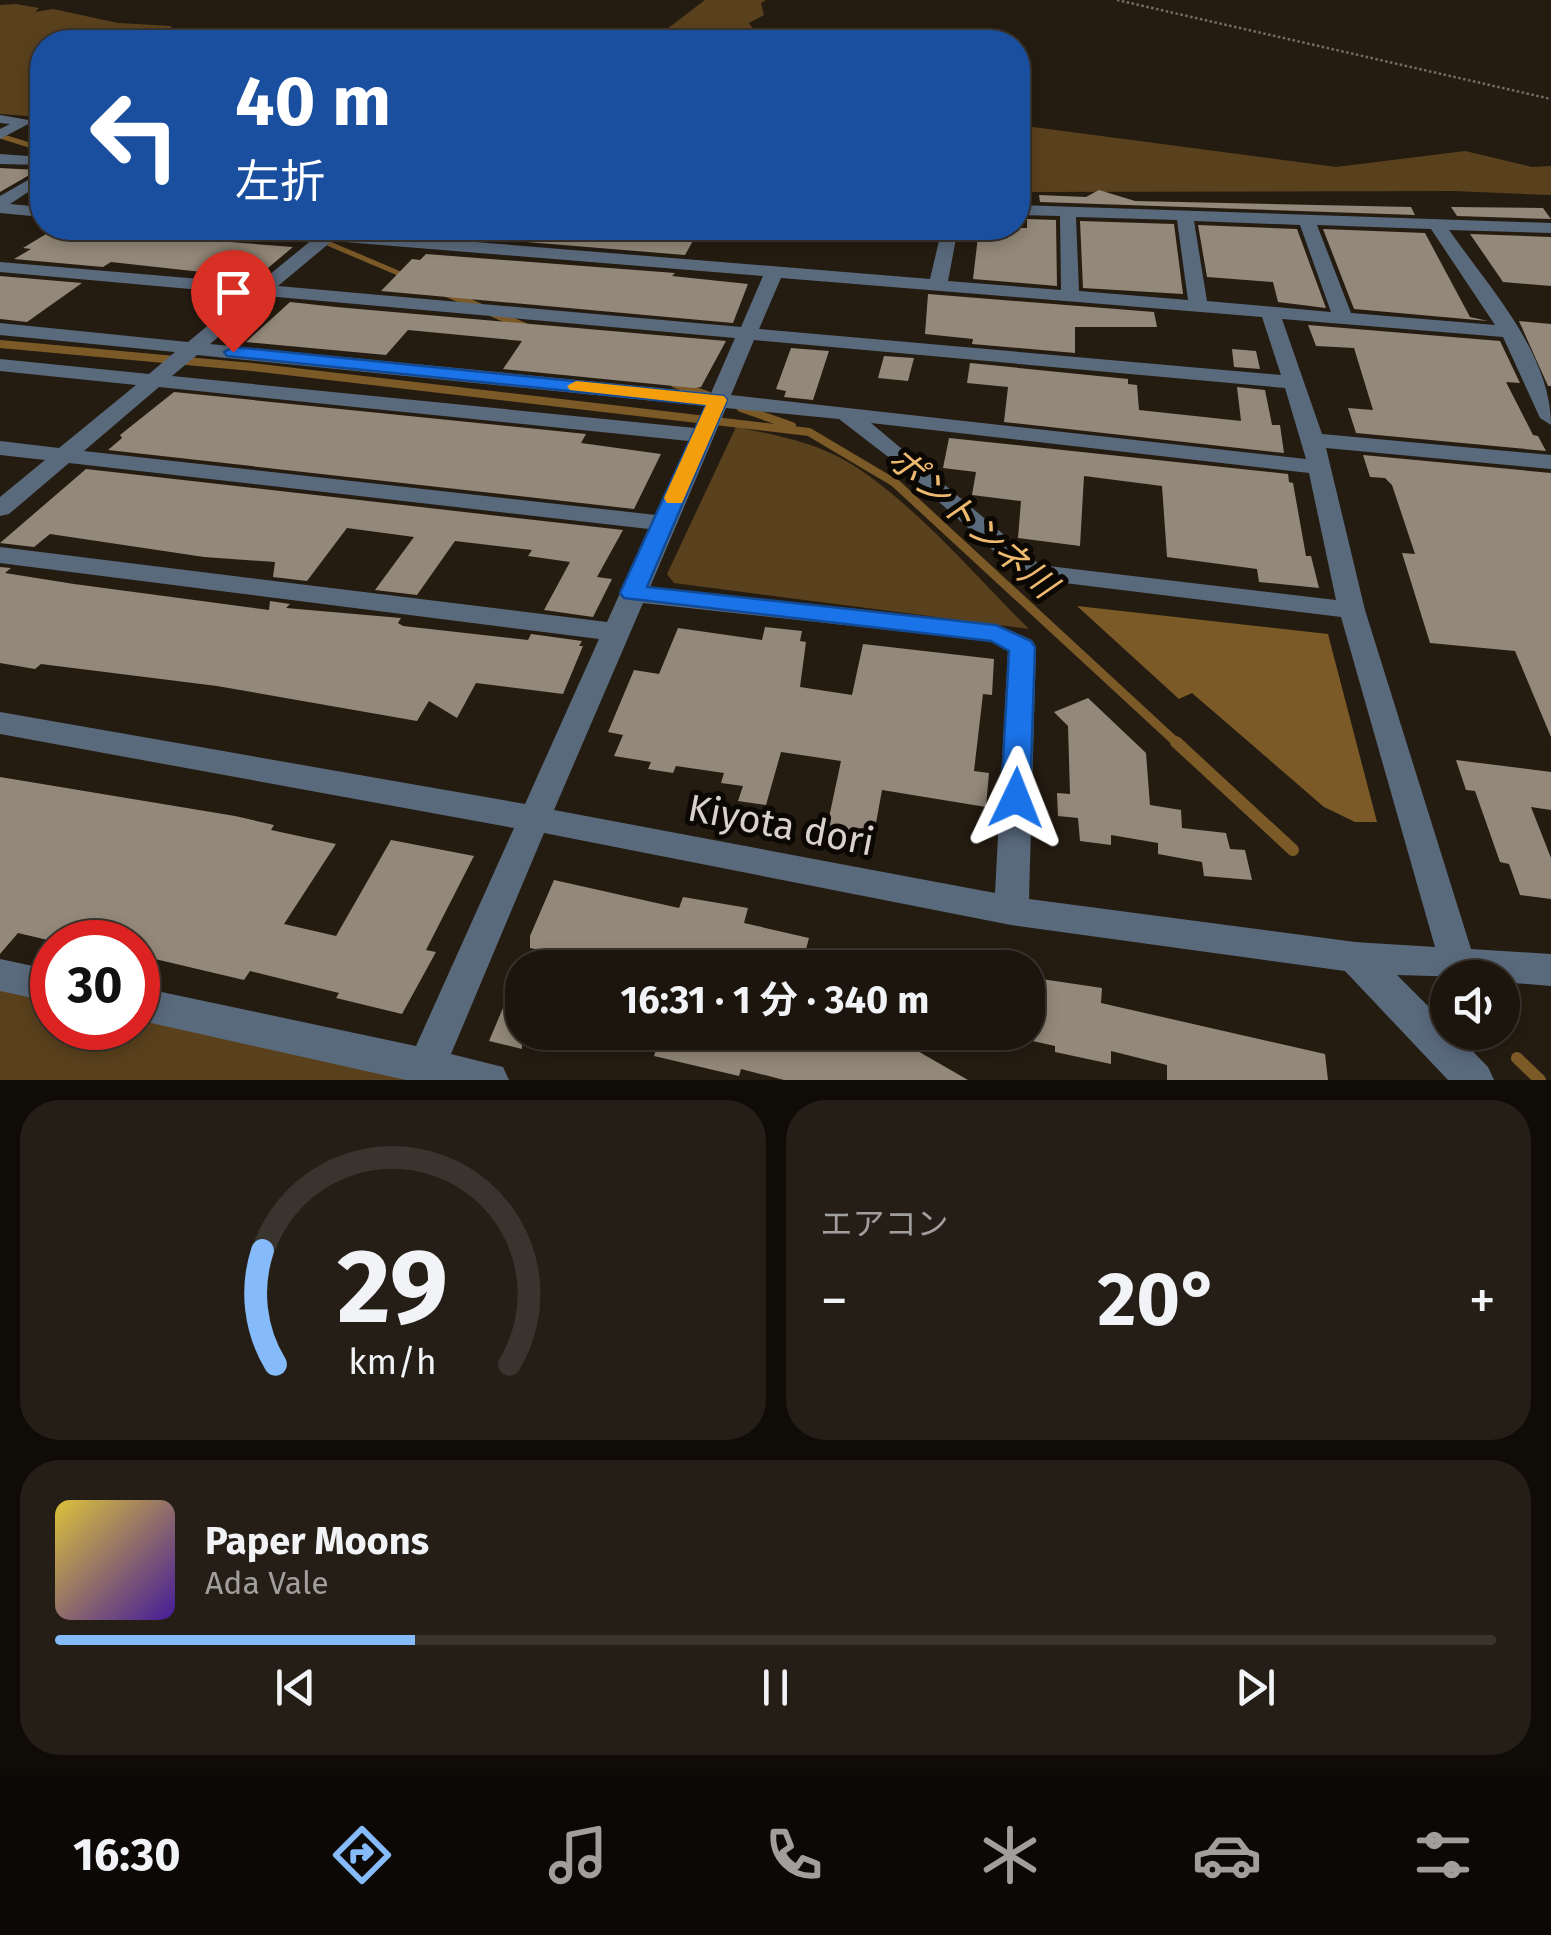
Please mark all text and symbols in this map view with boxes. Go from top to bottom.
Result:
text: 40 m [235,60,391,144]
icon: left [70,70,200,200]
text: 左折 [235,155,325,209]
pin [191,250,276,353]
icon: arrive [206,265,261,320]
water label: ポントンネ川 [879,437,1068,609]
position arrow [964,746,1068,850]
street label: Kiyota dori [684,784,878,866]
speed limit sign: 30 [30,920,160,1050]
map controls [1430,960,1520,1050]
button: sound [1430,960,1520,1050]
text: 16:31 · 1 分 · 340 m [621,977,929,1023]
text: エアコン [821,1205,949,1243]
text: 29 [337,1225,448,1350]
text: 20° [1097,1255,1219,1345]
text: − [821,1268,848,1334]
text: + [1469,1268,1496,1334]
text: km/h [349,1341,437,1383]
text: Paper Moons [205,1518,429,1564]
text: Ada Vale [205,1564,329,1602]
icon: previous [268,1660,323,1715]
icon: pause [748,1660,803,1715]
icon: next [1228,1660,1283,1715]
icon: directions [327,1820,397,1890]
icon: music [543,1820,613,1890]
icon: phone [759,1820,829,1890]
icon: climate [975,1820,1045,1890]
icon: car [1192,1820,1262,1890]
icon: filters [1408,1820,1478,1890]
text: 16:30 [73,1828,181,1882]

